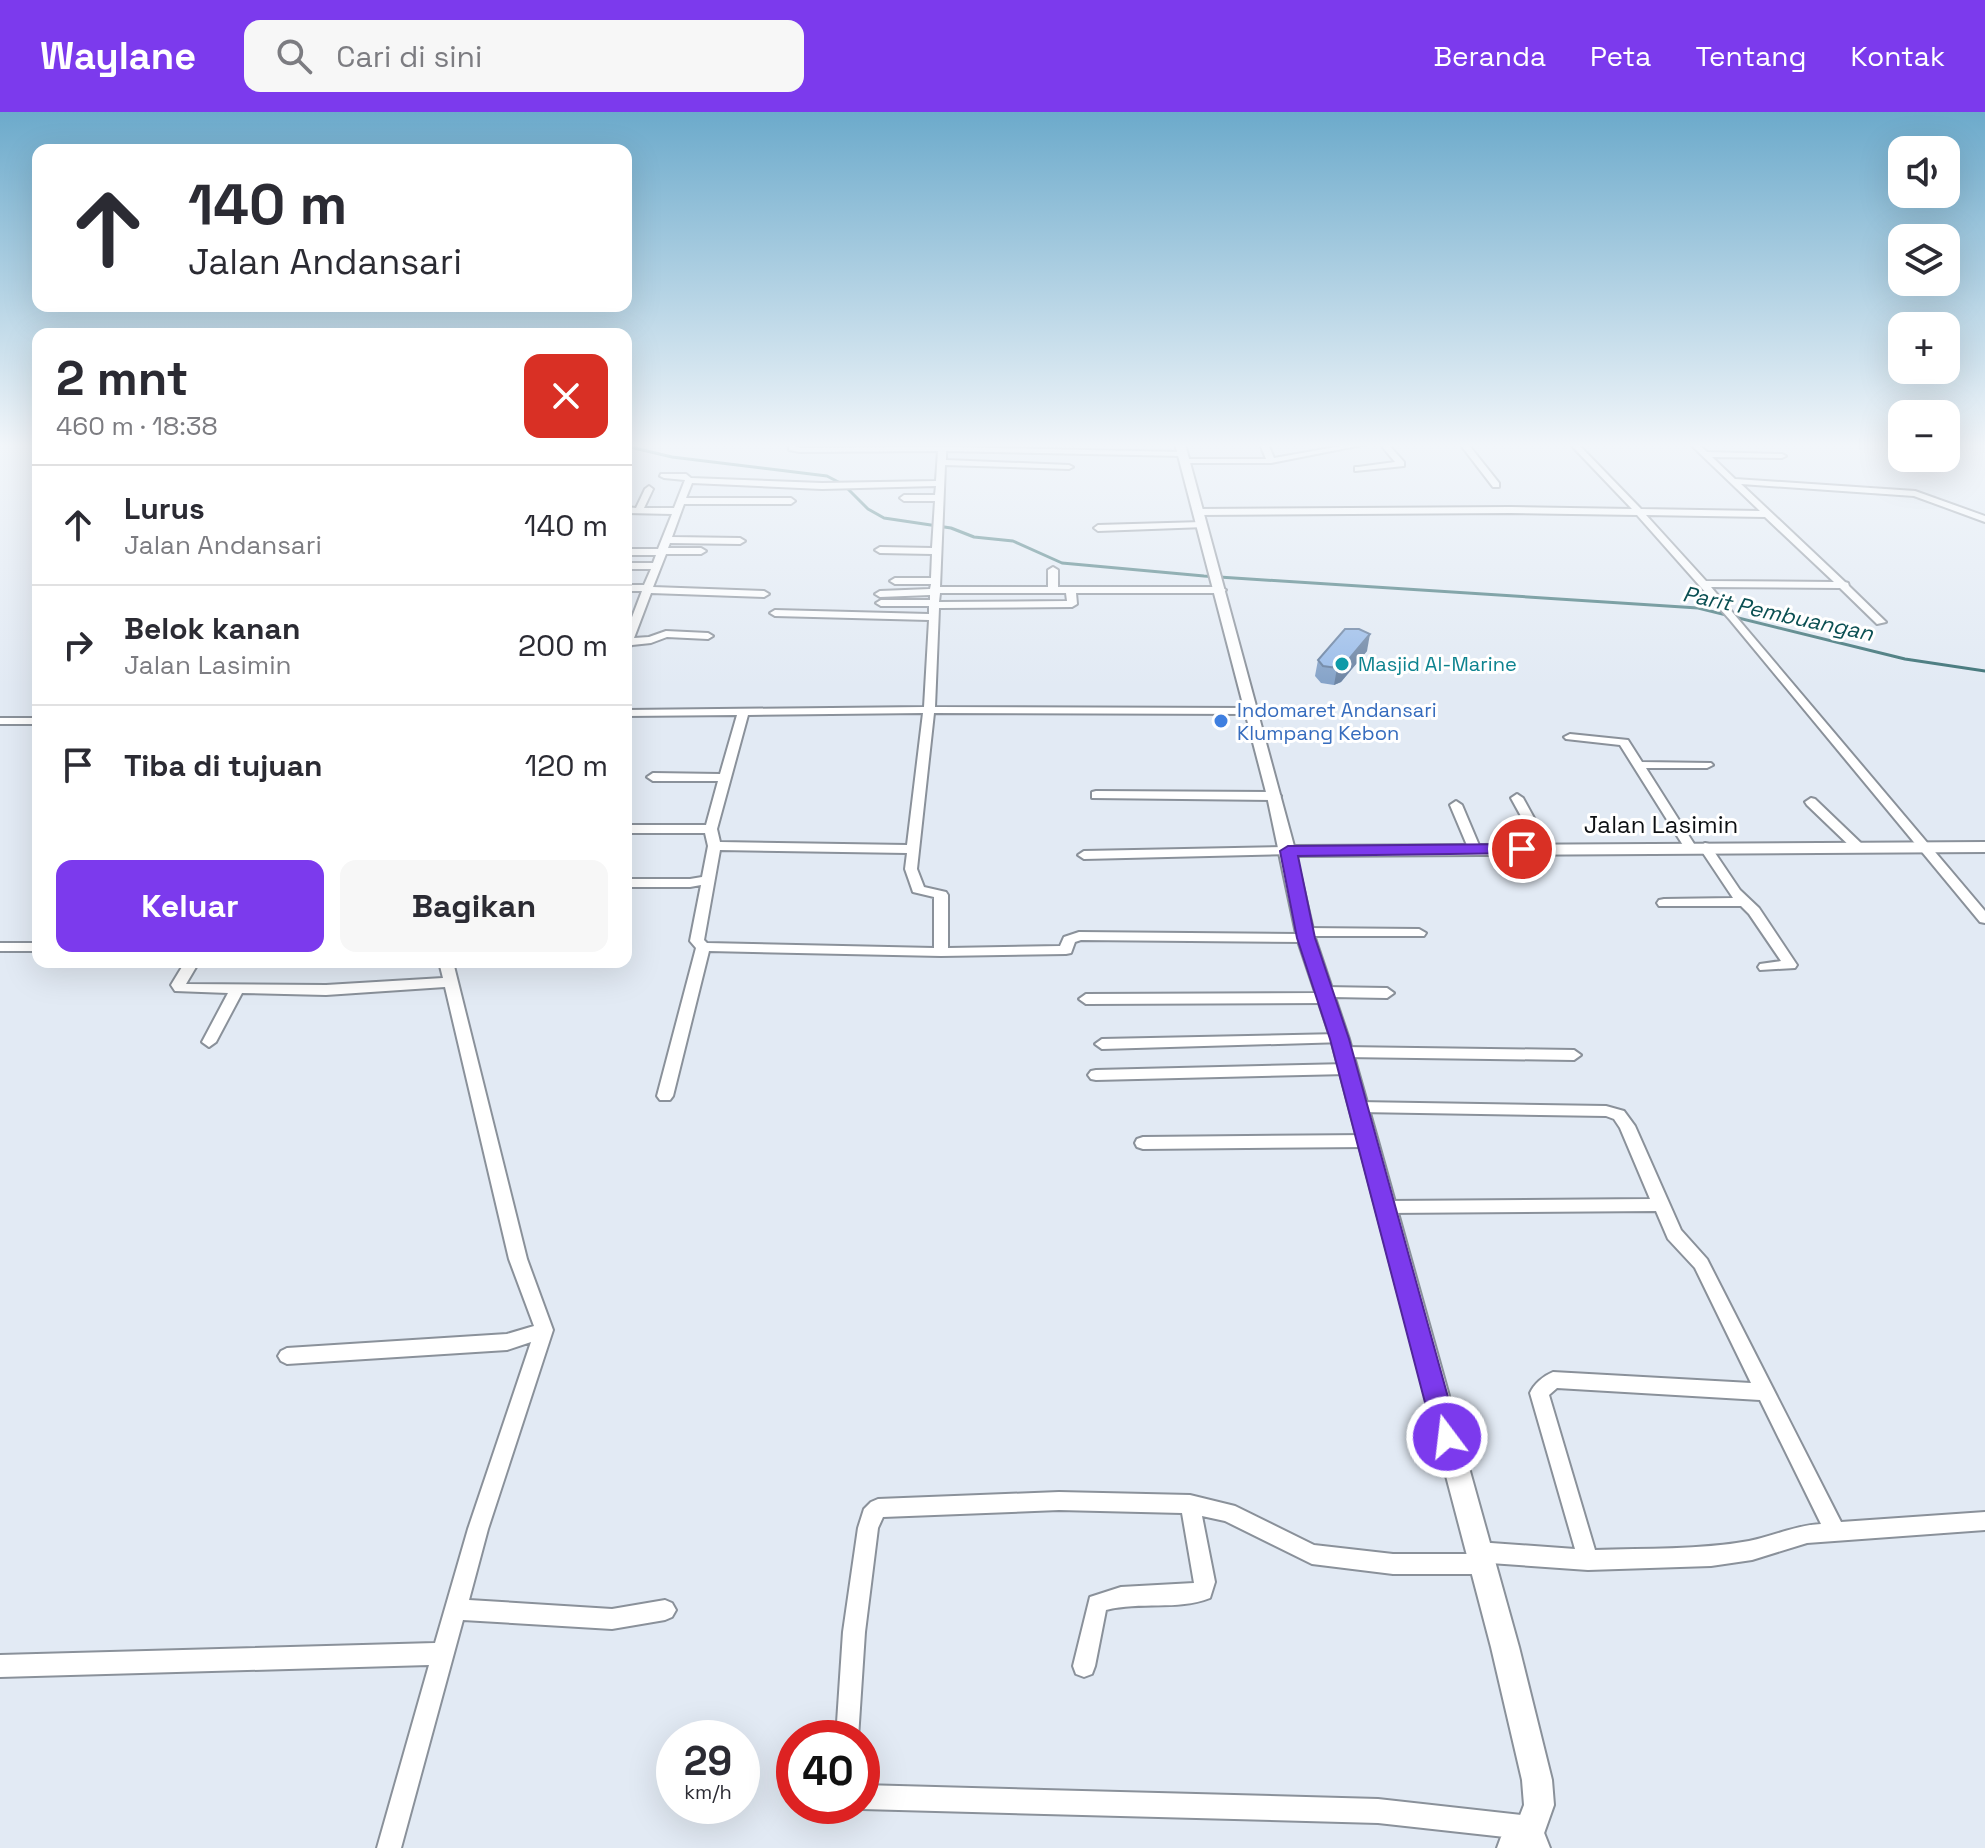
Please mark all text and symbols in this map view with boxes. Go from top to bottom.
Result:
search box [244,20,804,92]
text: Waylane [40,32,196,80]
icon: search [272,34,316,78]
text: Cari di sini [336,37,482,76]
text: Beranda [1434,38,1546,74]
text: Peta [1590,38,1651,74]
text: Tentang [1695,38,1806,74]
text: Kontak [1850,38,1945,74]
map controls [1888,136,1960,472]
button: sound [1888,136,1960,208]
text: 140 m [188,169,347,240]
icon: ahead [56,176,160,280]
button: layers [1888,224,1960,296]
text: Jalan Andansari [188,239,462,285]
button: + [1888,312,1960,384]
text: 2 mnt [56,348,188,409]
button: close [524,354,608,438]
button: − [1888,400,1960,472]
text: 460 m · 18:38 [56,409,218,443]
text: Lurus [124,489,205,528]
icon: ahead [56,503,100,547]
text: 140 m [524,506,608,545]
text: Jalan Andansari [124,528,322,562]
water label: Parit Pembuangan [1680,579,1876,647]
text: Belok kanan [124,609,300,648]
icon: right [56,623,100,667]
text: 200 m [518,626,608,665]
text: Jalan Lasimin [124,648,291,682]
place label: Masjid Al-Marine [1358,651,1517,677]
marker: Masjid Al-Marine [1333,655,1351,673]
place label: Indomaret Andansari Klumpang Kebon [1237,697,1437,746]
marker: Indomaret Andansari Klumpang Kebon [1212,712,1230,730]
icon: arrive [56,743,100,787]
text: Tiba di tujuan [124,746,323,785]
text: 120 m [525,746,608,785]
street label: Jalan Lasimin [1584,809,1738,840]
pin [1488,815,1556,883]
icon: arrive [1500,827,1544,871]
button: Keluar [56,860,324,952]
button: Bagikan [340,860,608,952]
position arrow [1405,1395,1489,1479]
speed limit sign: 40 [776,1720,880,1824]
text: 29 [684,1736,732,1787]
text: km/h [684,1779,732,1805]

